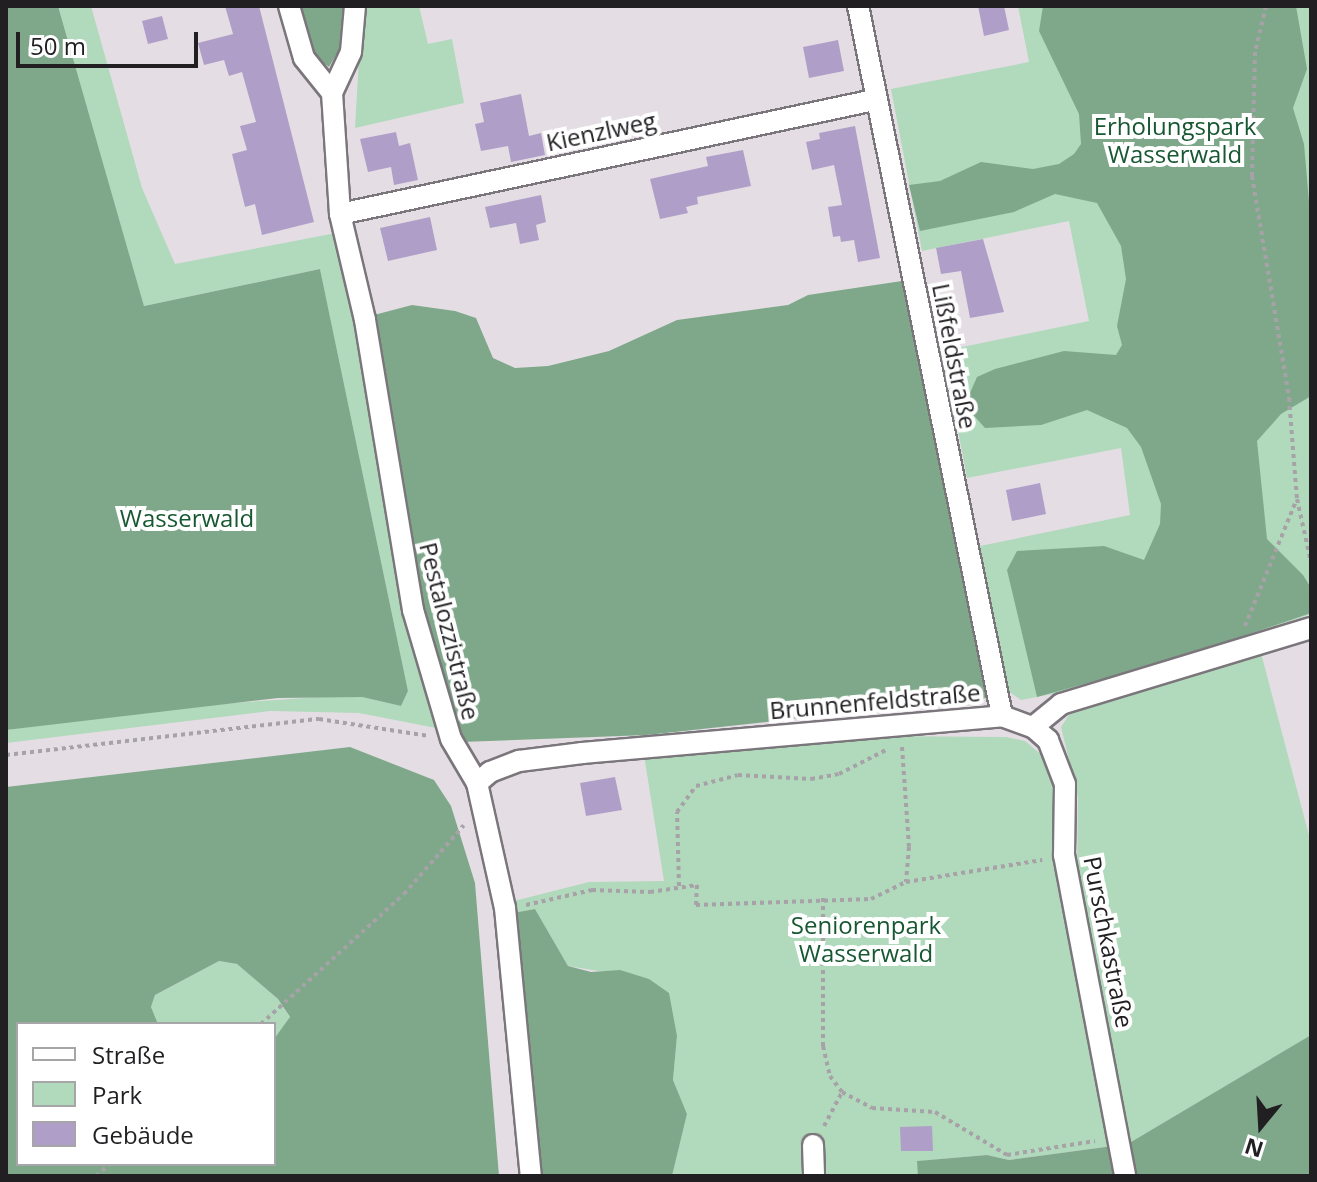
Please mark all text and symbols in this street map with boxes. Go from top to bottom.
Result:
scale bar [20,16,202,66]
text: 50 m [30,29,86,62]
street label: Kienzlweg [544,105,658,157]
park label: Erholungspark Wasserwald [1094,112,1256,168]
street label: Lißfeldstraße [927,281,983,431]
park label: Wasserwald [120,504,254,532]
street label: Pestalozzistraße [414,539,486,723]
street label: Brunnenfeldstraße [768,677,982,725]
street label: Purschkastraße [1078,854,1140,1030]
park label: Seniorenpark Wasserwald [791,911,941,967]
legend [16,1022,276,1166]
text: Straße [92,1038,165,1071]
text: Park [92,1078,142,1111]
north arrow [1221,1086,1301,1166]
text: Gebäude [92,1118,194,1151]
text: N [1240,1132,1267,1166]

